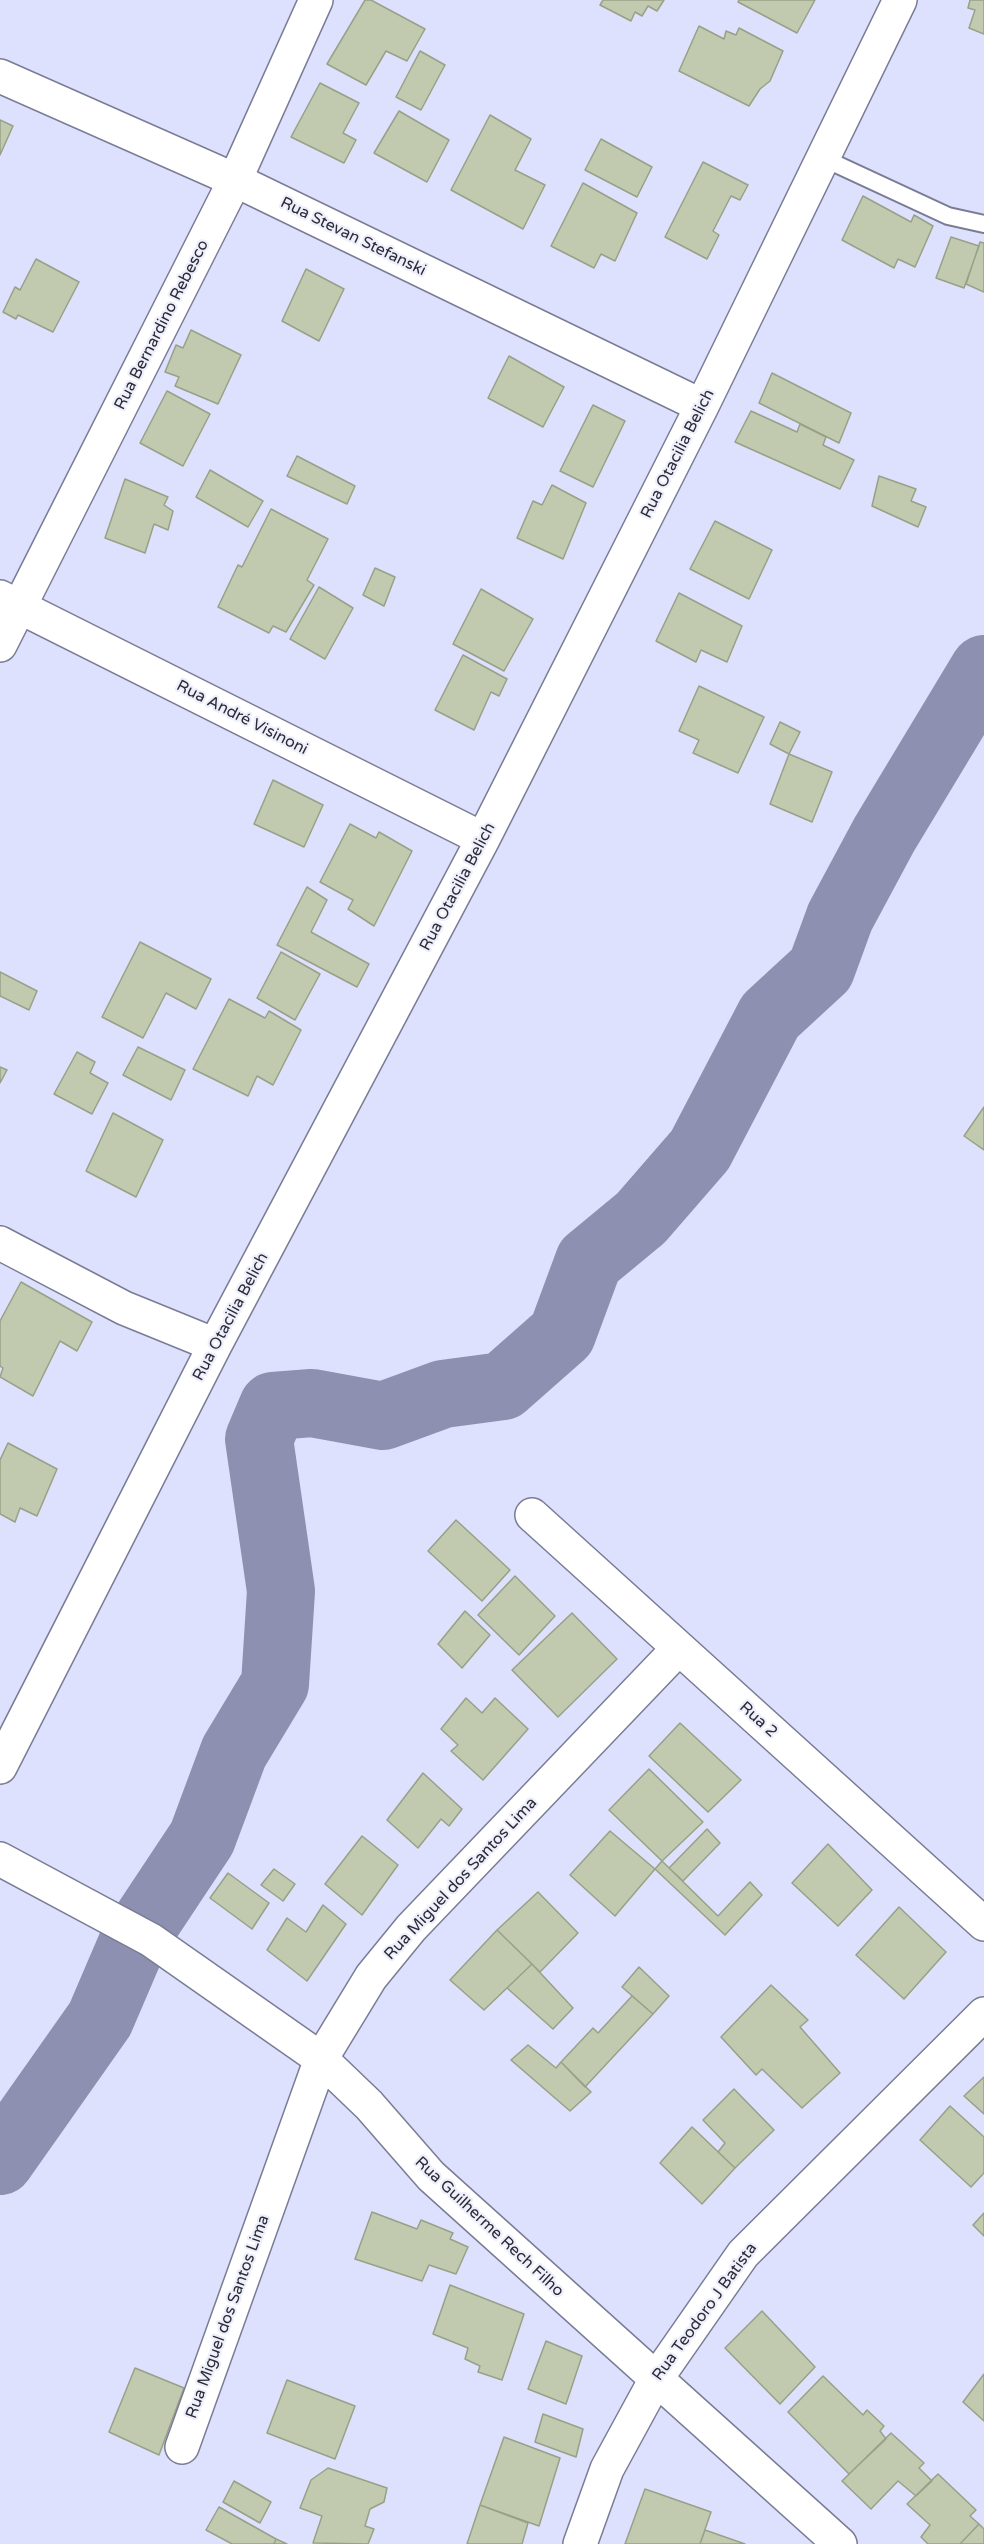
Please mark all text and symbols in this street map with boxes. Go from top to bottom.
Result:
street label: Rua Stevan Stefanski [277,193,429,281]
street label: Rua Bernardino Rebesco [111,237,213,413]
street label: Rua Otacilia Belich [637,386,719,522]
street label: Rua André Visinoni [173,677,311,759]
street label: Rua Otacilia Belich [416,820,500,954]
street label: Rua Otacilia Belich [189,1250,273,1384]
street label: Rua 2 [735,1698,781,1742]
street label: Rua Miguel dos Santos Lima [381,1794,541,1964]
street label: Rua Guilherme Rech Filho [410,2153,568,2301]
street label: Rua Miguel dos Santos Lima [182,2213,274,2421]
street label: Rua Teodoro J Batista [649,2239,761,2385]

